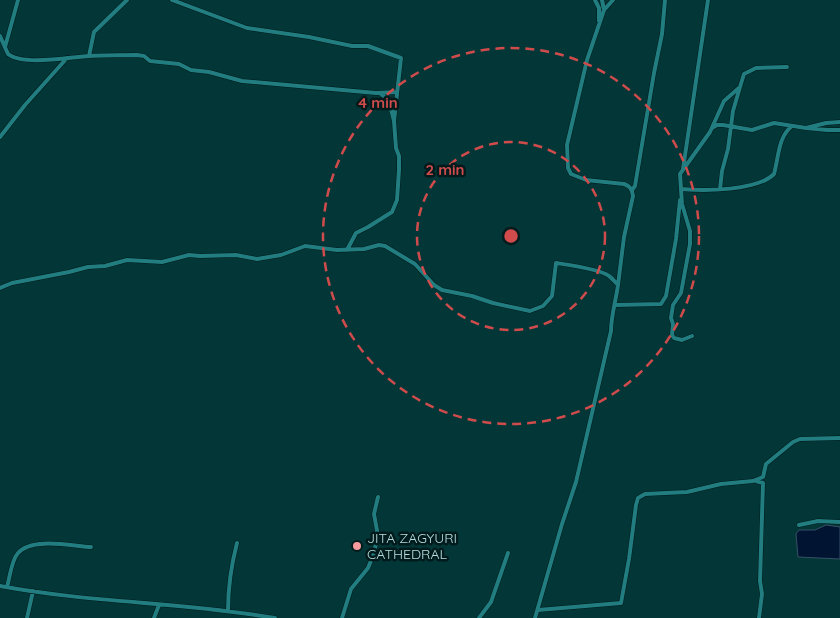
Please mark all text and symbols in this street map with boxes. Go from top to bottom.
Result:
text: 4 min [358,93,398,112]
text: 2 min [425,160,465,179]
centre of rings [502,227,520,245]
place label: JITA ZAGYURI CATHEDRAL [367,529,457,563]
marker: JITA ZAGYURI CATHEDRAL [351,540,363,552]

